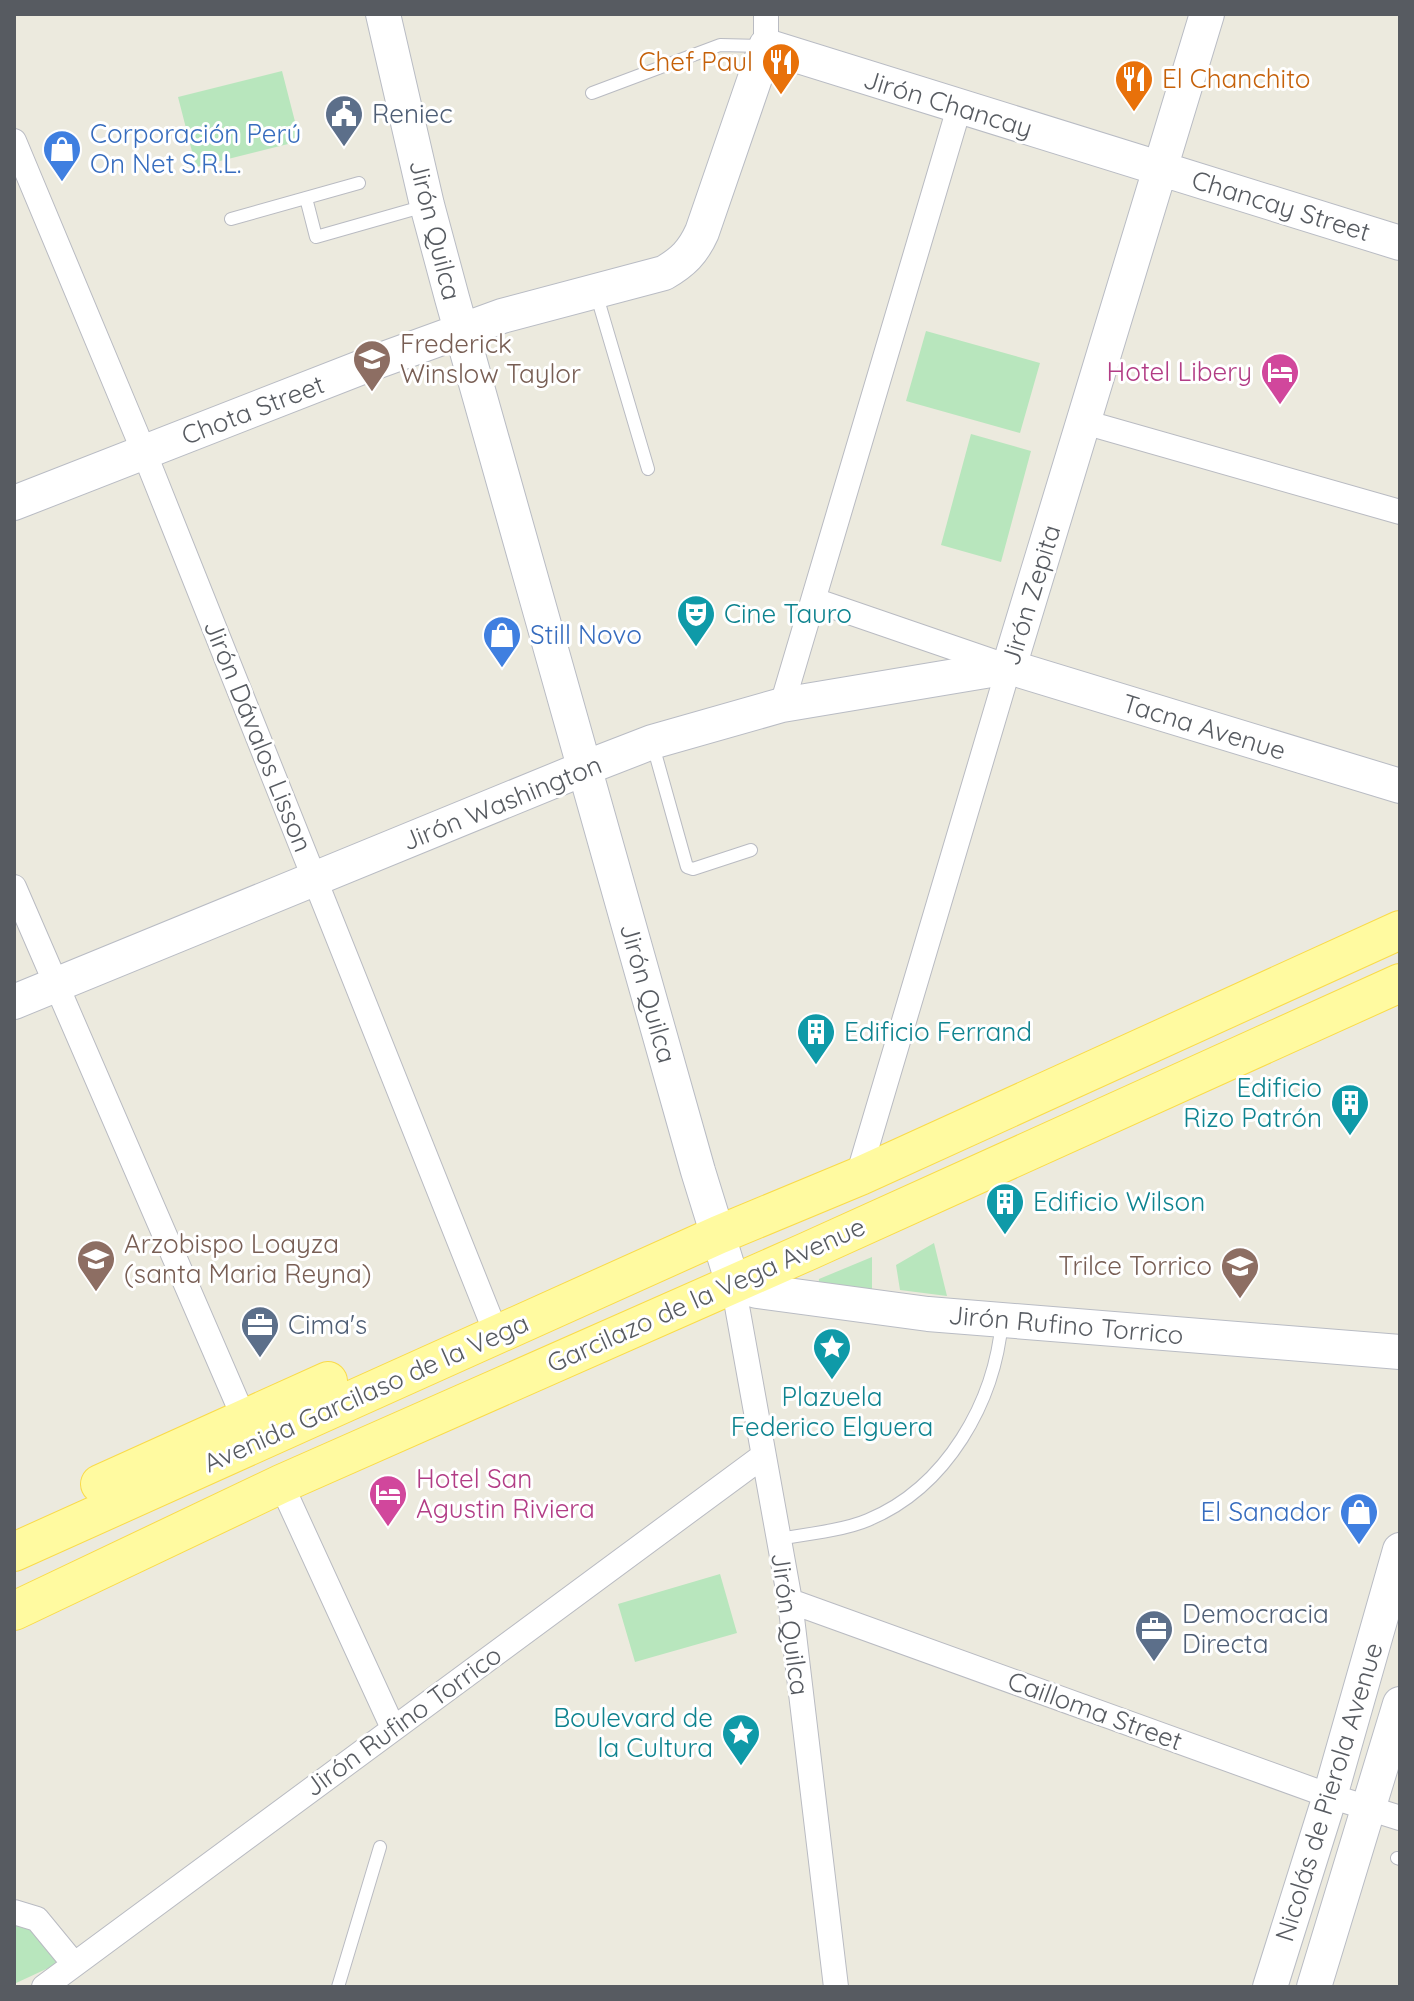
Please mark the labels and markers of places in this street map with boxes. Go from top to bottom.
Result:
restaurant icon: Chef Paul [760,41,802,96]
place label: Chef Paul [638,45,753,78]
restaurant icon: El Chanchito [1113,58,1155,113]
place label: El Chanchito [1162,62,1311,95]
public building icon: Reniec [323,93,365,148]
place label: Reniec [372,97,453,130]
place label: Corporación Perú On Net S.R.L. [90,117,301,180]
shop icon: Corporación Perú On Net S.R.L. [41,128,83,183]
place label: Frederick Winslow Taylor [400,327,581,390]
school or university icon: Frederick Winslow Taylor [351,338,393,393]
hotel icon: Hotel Libery [1259,351,1301,406]
place label: Hotel Libery [1107,355,1252,388]
theatre icon: Cine Tauro [675,593,717,648]
place label: Cine Tauro [724,597,852,630]
shop icon: Still Novo [481,614,523,669]
place label: Still Novo [530,618,642,651]
building icon: Edificio Ferrand [795,1011,837,1066]
place label: Edificio Ferrand [844,1015,1032,1048]
place label: Edificio Rizo Patrón [1183,1071,1322,1134]
building icon: Edificio Rizo Patrón [1329,1082,1371,1137]
building icon: Edificio Wilson [984,1181,1026,1236]
place label: Edificio Wilson [1033,1185,1205,1218]
place label: Arzobispo Loayza (santa Maria Reyna) [124,1227,371,1290]
school or university icon: Arzobispo Loayza (santa Maria Reyna) [75,1238,117,1293]
school or university icon: Trilce Torrico [1219,1245,1261,1300]
place label: Trilce Torrico [1058,1249,1212,1282]
office icon: Cima's [239,1304,281,1359]
place label: Cima's [288,1308,367,1341]
place icon: Plazuela Federico Elguera [811,1326,853,1381]
place label: Plazuela Federico Elguera [731,1380,933,1443]
place label: Hotel San Agustin Riviera [416,1462,595,1525]
hotel icon: Hotel San Agustin Riviera [367,1473,409,1528]
shop icon: El Sanador [1338,1491,1380,1546]
place label: El Sanador [1201,1495,1331,1528]
place label: Democracia Directa [1182,1597,1329,1660]
office icon: Democracia Directa [1133,1608,1175,1663]
place label: Boulevard de la Cultura [553,1701,713,1764]
place icon: Boulevard de la Cultura [720,1712,762,1767]

